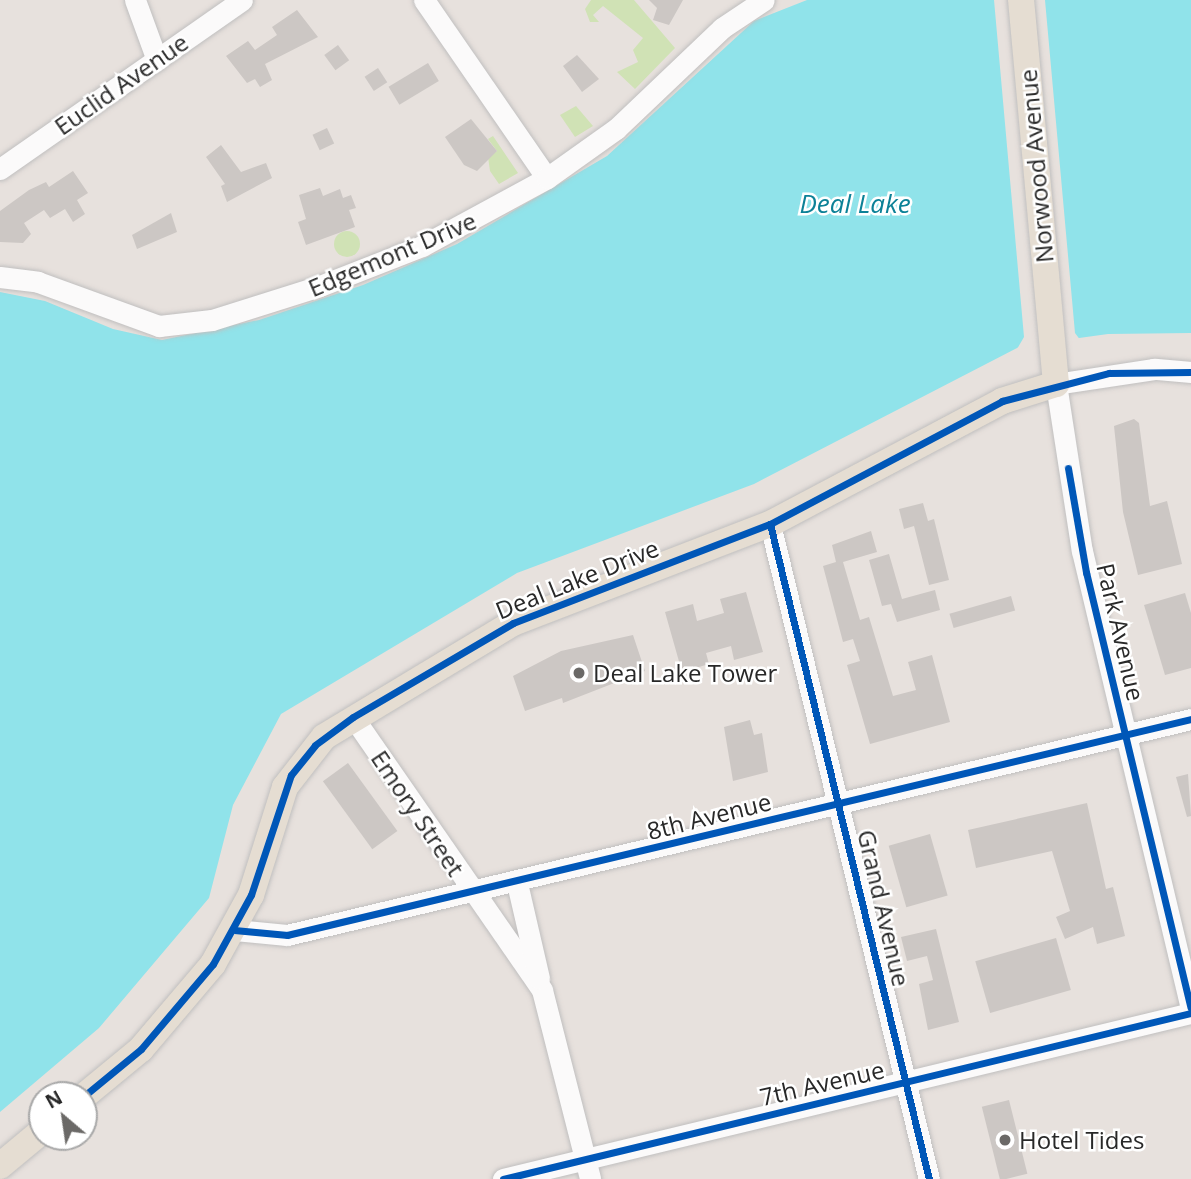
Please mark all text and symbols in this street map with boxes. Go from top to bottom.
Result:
street label: Euclid Avenue [49,27,193,141]
street label: Norwood Avenue [1013,68,1059,264]
water label: Deal Lake [799,188,911,220]
street label: Edgemont Drive [304,206,480,302]
street label: Deal Lake Drive [491,533,663,625]
street label: Park Avenue [1091,561,1151,703]
place label: Deal Lake Tower [593,659,777,687]
marker: Deal Lake Tower [571,665,587,681]
street label: Emory Street [365,745,471,881]
street label: 8th Avenue [644,787,774,845]
street label: Grand Avenue [852,827,916,989]
street label: 7th Avenue [757,1055,887,1111]
north arrow [28,1081,98,1151]
text: N [41,1084,67,1115]
place label: Hotel Tides [1019,1126,1144,1154]
marker: Hotel Tides [997,1132,1013,1148]

